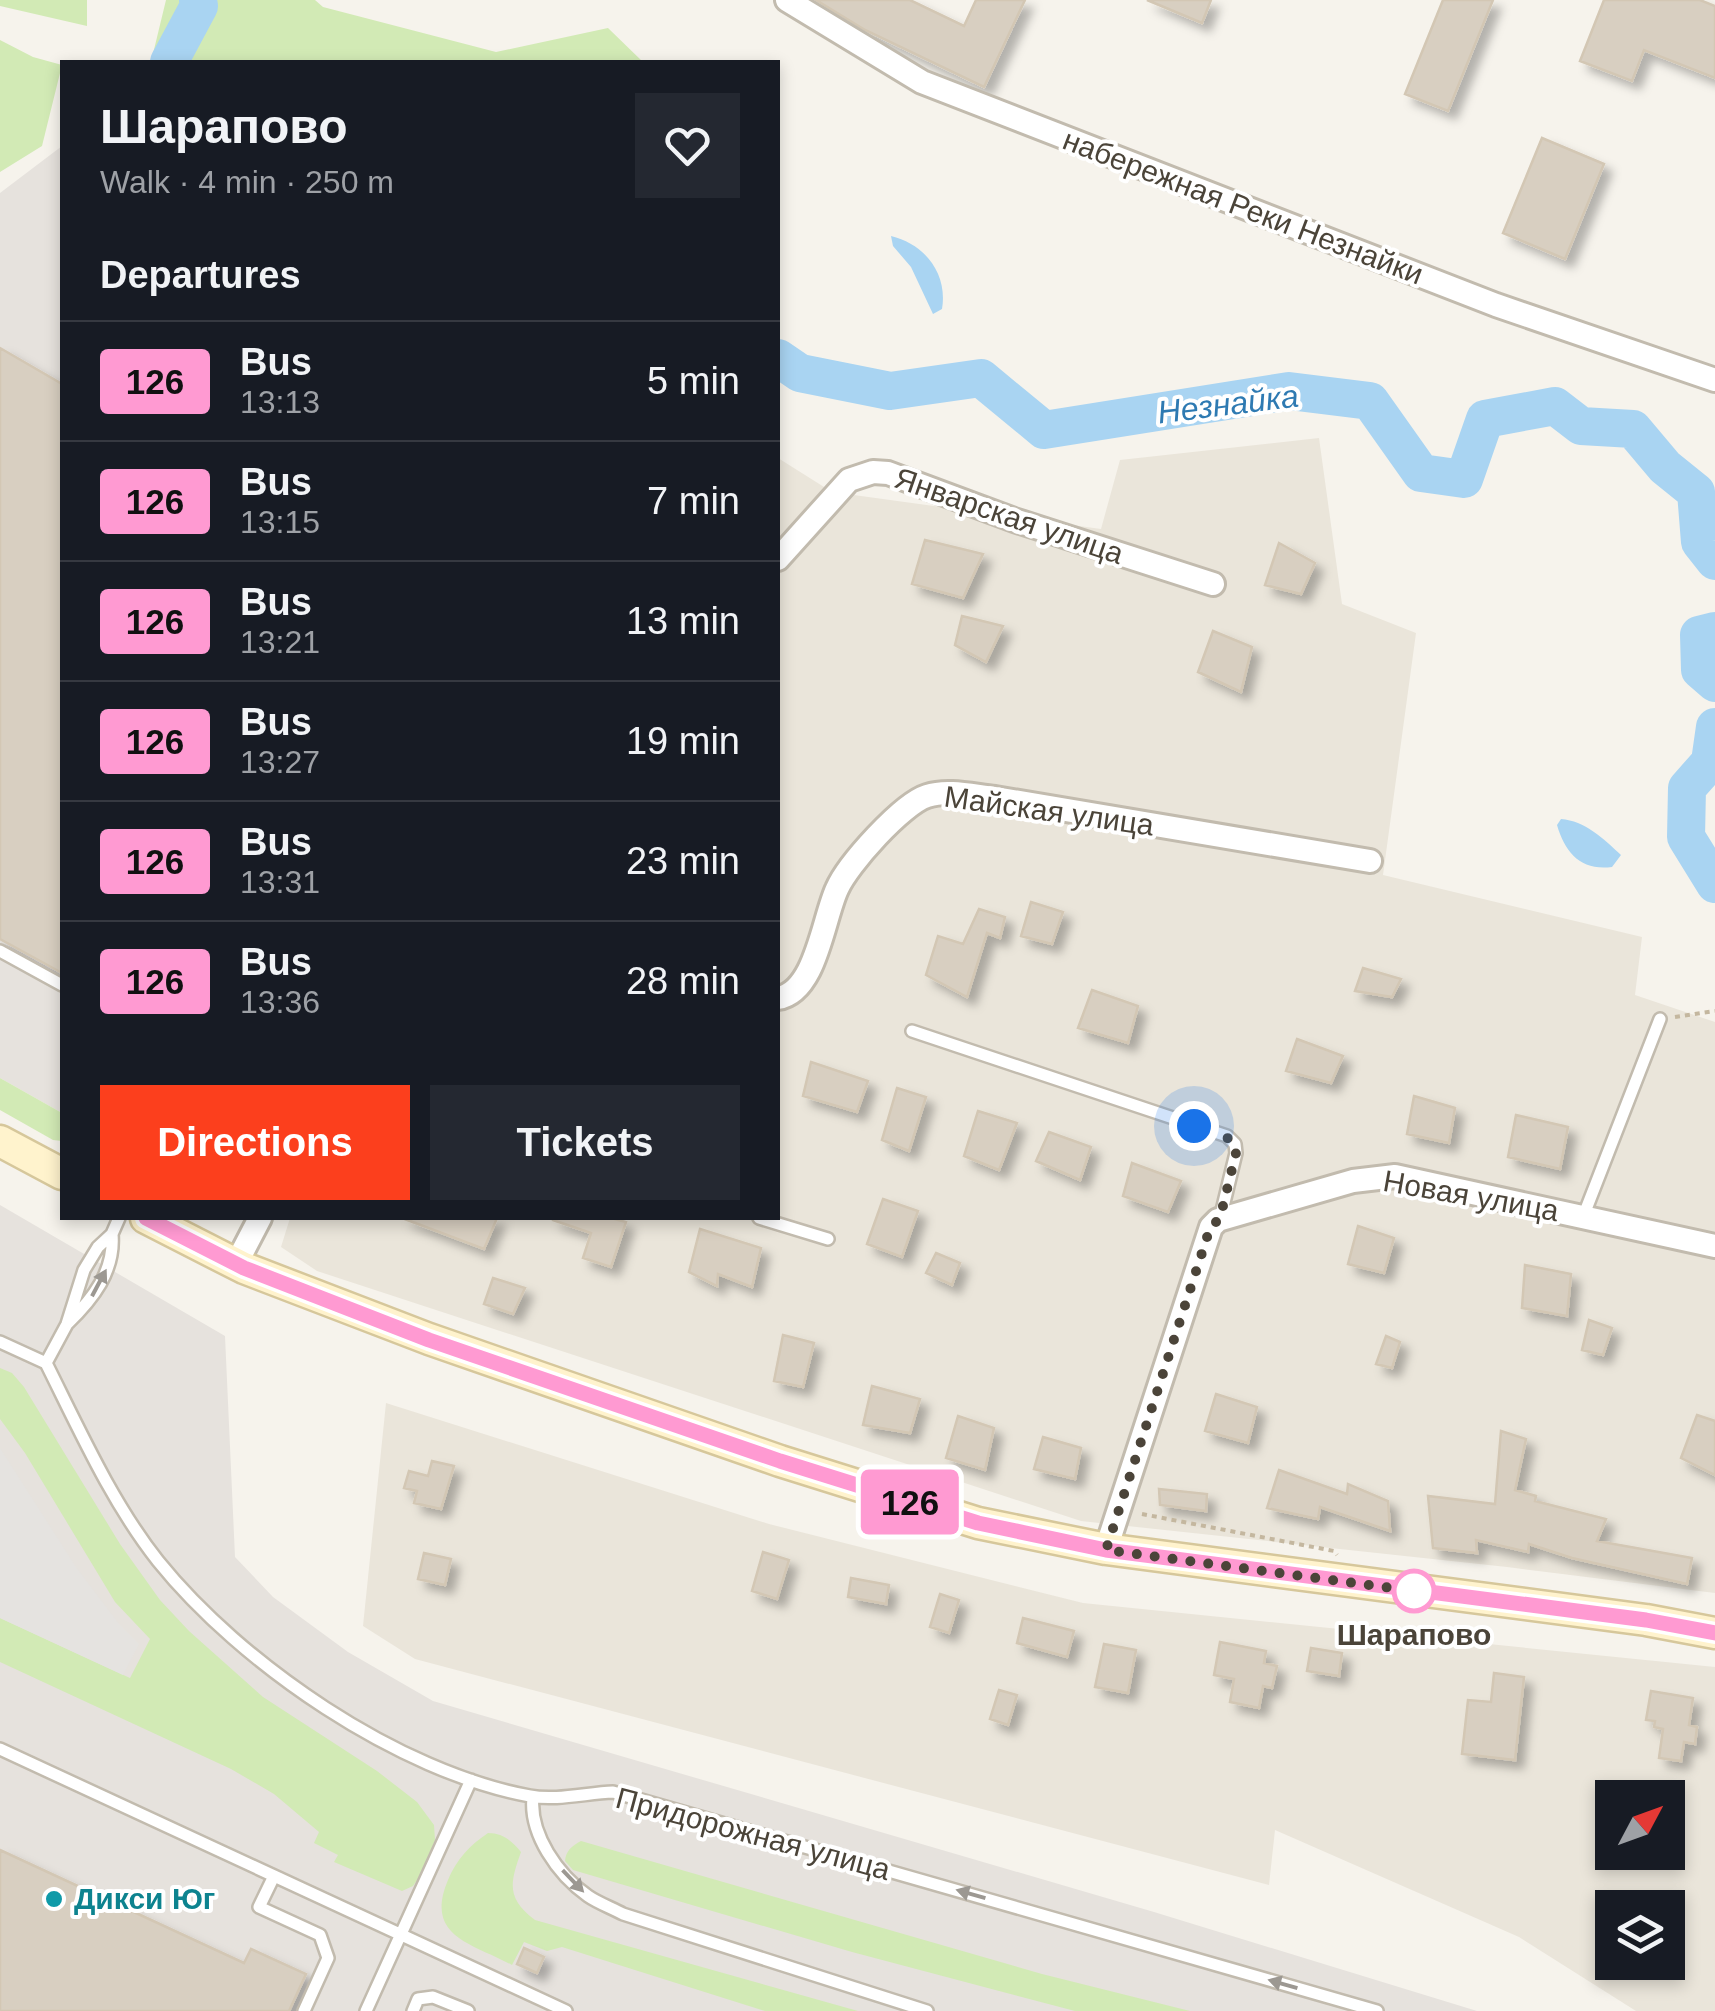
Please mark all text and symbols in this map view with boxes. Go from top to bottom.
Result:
button: heart [635,93,740,198]
text: Шарапово [100,100,347,153]
street label: набережная Реки Незнайки [1059,123,1428,291]
text: Walk · 4 min · 250 m [100,164,394,200]
text: Departures [100,254,301,296]
text: Bus [240,341,312,383]
text: 5 min [647,360,740,402]
text: 126 [126,362,184,401]
water label: Незнайка [1156,378,1300,430]
text: 13:13 [240,384,320,420]
text: Bus [240,461,312,503]
street label: Январская улица [890,461,1128,570]
text: 7 min [647,480,740,522]
text: 126 [126,482,184,521]
text: 13:15 [240,504,320,540]
text: Bus [240,581,312,623]
text: 13 min [626,600,740,642]
text: 126 [126,602,184,641]
text: 13:21 [240,624,320,660]
text: Bus [240,701,312,743]
text: 19 min [626,720,740,762]
text: 126 [126,722,184,761]
text: 13:27 [240,744,320,780]
street label: Майская улица [942,779,1156,842]
text: Bus [240,821,312,863]
text: 23 min [626,840,740,882]
text: 126 [126,842,184,881]
text: 13:31 [240,864,320,900]
text: Bus [240,941,312,983]
text: 28 min [626,960,740,1002]
text: 126 [126,962,184,1001]
text: 13:36 [240,984,320,1020]
button: Directions [100,1085,410,1200]
button: Tickets [430,1085,740,1200]
your location [1169,1101,1219,1151]
street label: Новая улица [1381,1164,1562,1227]
one-way arrow [91,1269,108,1298]
line badge: 126 [852,1470,968,1534]
text: 126 [881,1483,939,1522]
marker: Шарапово [1393,1570,1435,1612]
place label: Шарапово [1337,1618,1491,1651]
north arrow [1595,1780,1685,1870]
map controls [1595,1780,1685,1980]
street label: Придорожная улица [612,1781,894,1886]
one-way arrow [561,1868,585,1892]
place label: Дикси Юг [74,1882,215,1915]
one-way arrow [955,1886,986,1902]
marker: Дикси Юг [43,1888,65,1910]
button: layers [1595,1890,1685,1980]
one-way arrow [1267,1976,1298,1991]

